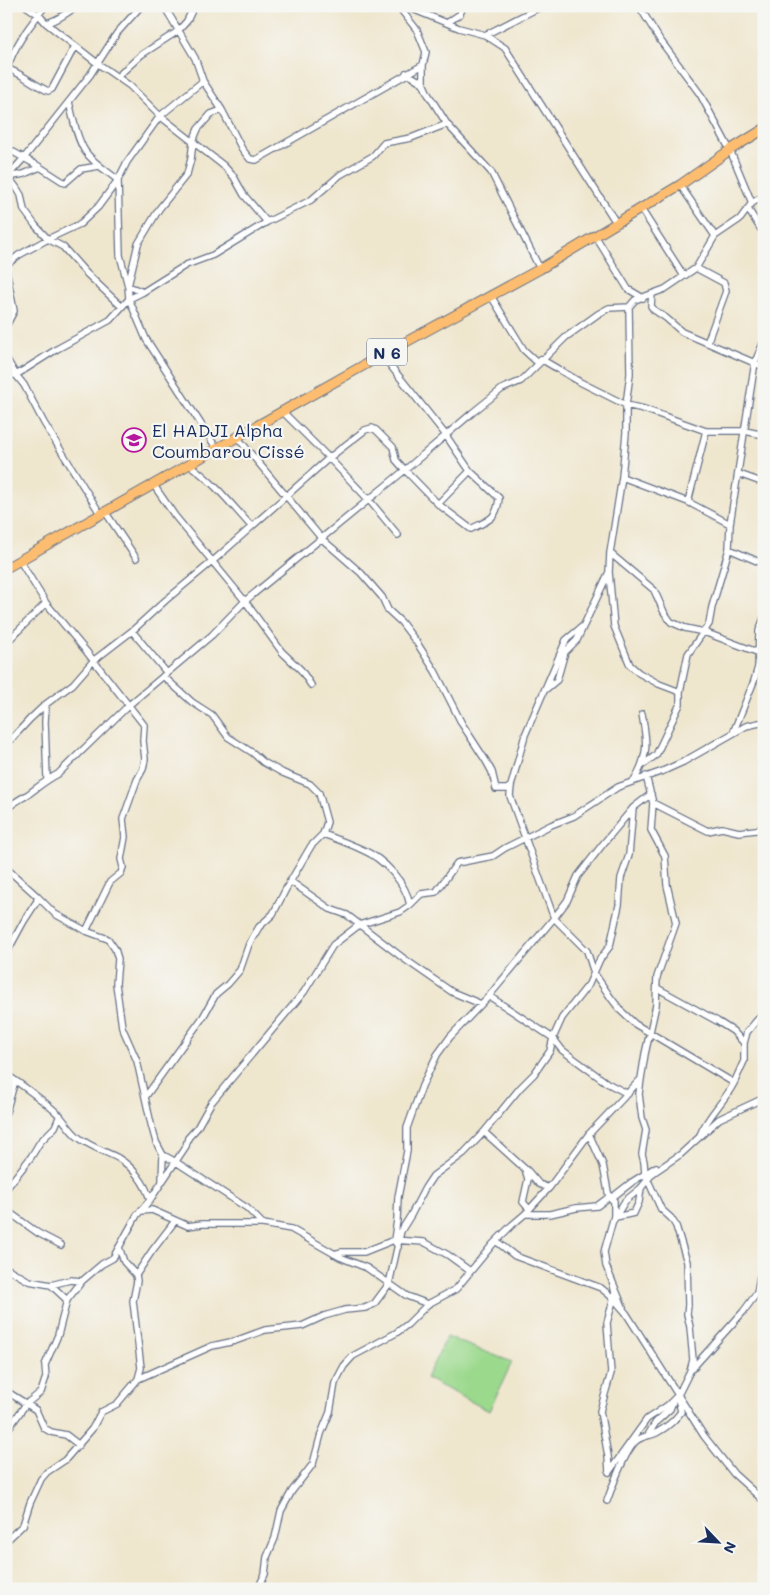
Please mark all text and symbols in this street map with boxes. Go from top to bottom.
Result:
road number: N 6 [367,338,407,366]
place label: El HADJI Alpha Coumbarou Cissé [152,418,305,463]
school or university icon: El HADJI Alpha Coumbarou Cissé [121,427,147,453]
north arrow [692,1518,742,1568]
text: N [719,1539,741,1557]

